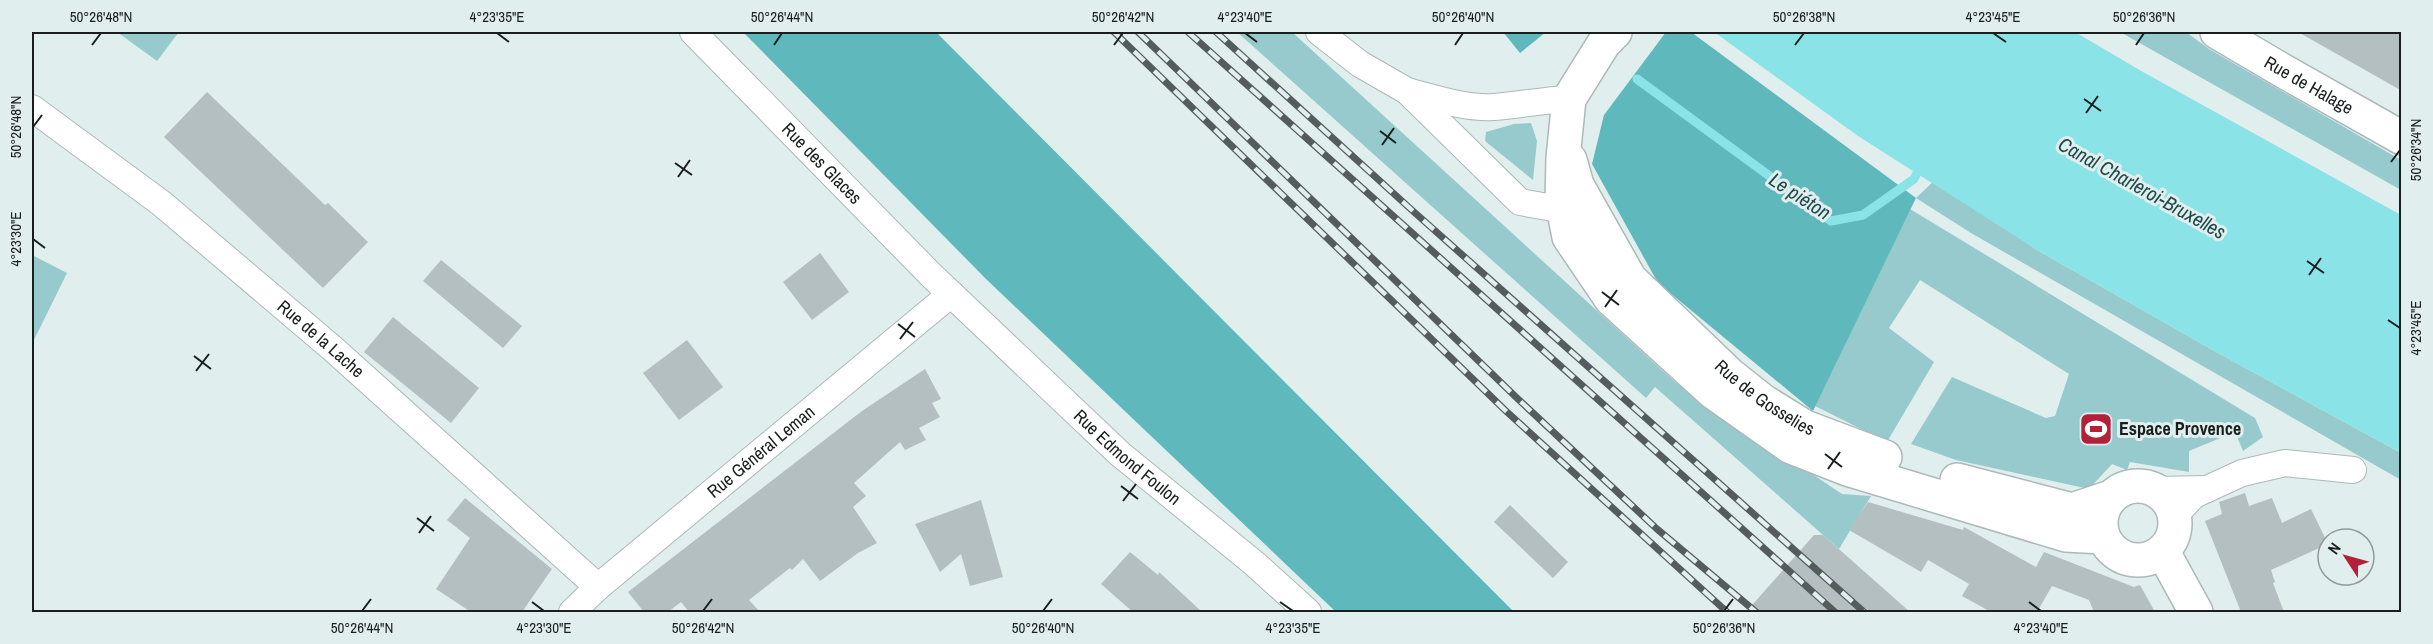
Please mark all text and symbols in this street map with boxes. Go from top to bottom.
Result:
text: 50°26'48"N [70,6,132,27]
text: 4°23'35"E [469,6,525,27]
text: 50°26'44"N [751,6,813,27]
text: 50°26'42"N [1092,6,1154,27]
text: 4°23'40"E [1217,6,1273,27]
text: 50°26'40"N [1432,6,1494,27]
text: 50°26'38"N [1773,6,1835,27]
text: 4°23'45"E [1965,6,2021,27]
text: 50°26'36"N [2113,6,2175,27]
street label: Rue de Halage [2260,50,2358,120]
text: 50°26'48"N [5,96,26,158]
street label: Rue des Glaces [776,117,868,209]
text: 50°26'34"N [2405,119,2426,181]
water label: Canal Charleroi-Bruxelles [2054,130,2231,245]
water label: Le piéton [1764,166,1836,226]
text: 4°23'30"E [5,211,26,267]
street label: Rue de la Lache [272,294,370,383]
text: 4°23'45"E [2405,300,2426,356]
street label: Rue de Gosselies [1709,354,1818,441]
street label: Rue Général Leman [702,399,820,503]
street label: Rue Edmond Foulon [1068,403,1186,511]
sports icon: Espace Provence [2078,411,2114,447]
place label: Espace Provence [2119,416,2241,441]
north arrow [2316,527,2376,587]
text: N [2322,538,2346,558]
text: 50°26'44"N [331,617,393,638]
text: 4°23'30"E [516,617,572,638]
text: 50°26'42"N [672,617,734,638]
text: 50°26'40"N [1012,617,1074,638]
text: 4°23'35"E [1265,617,1321,638]
text: 50°26'36"N [1693,617,1755,638]
text: 4°23'40"E [2013,617,2069,638]

